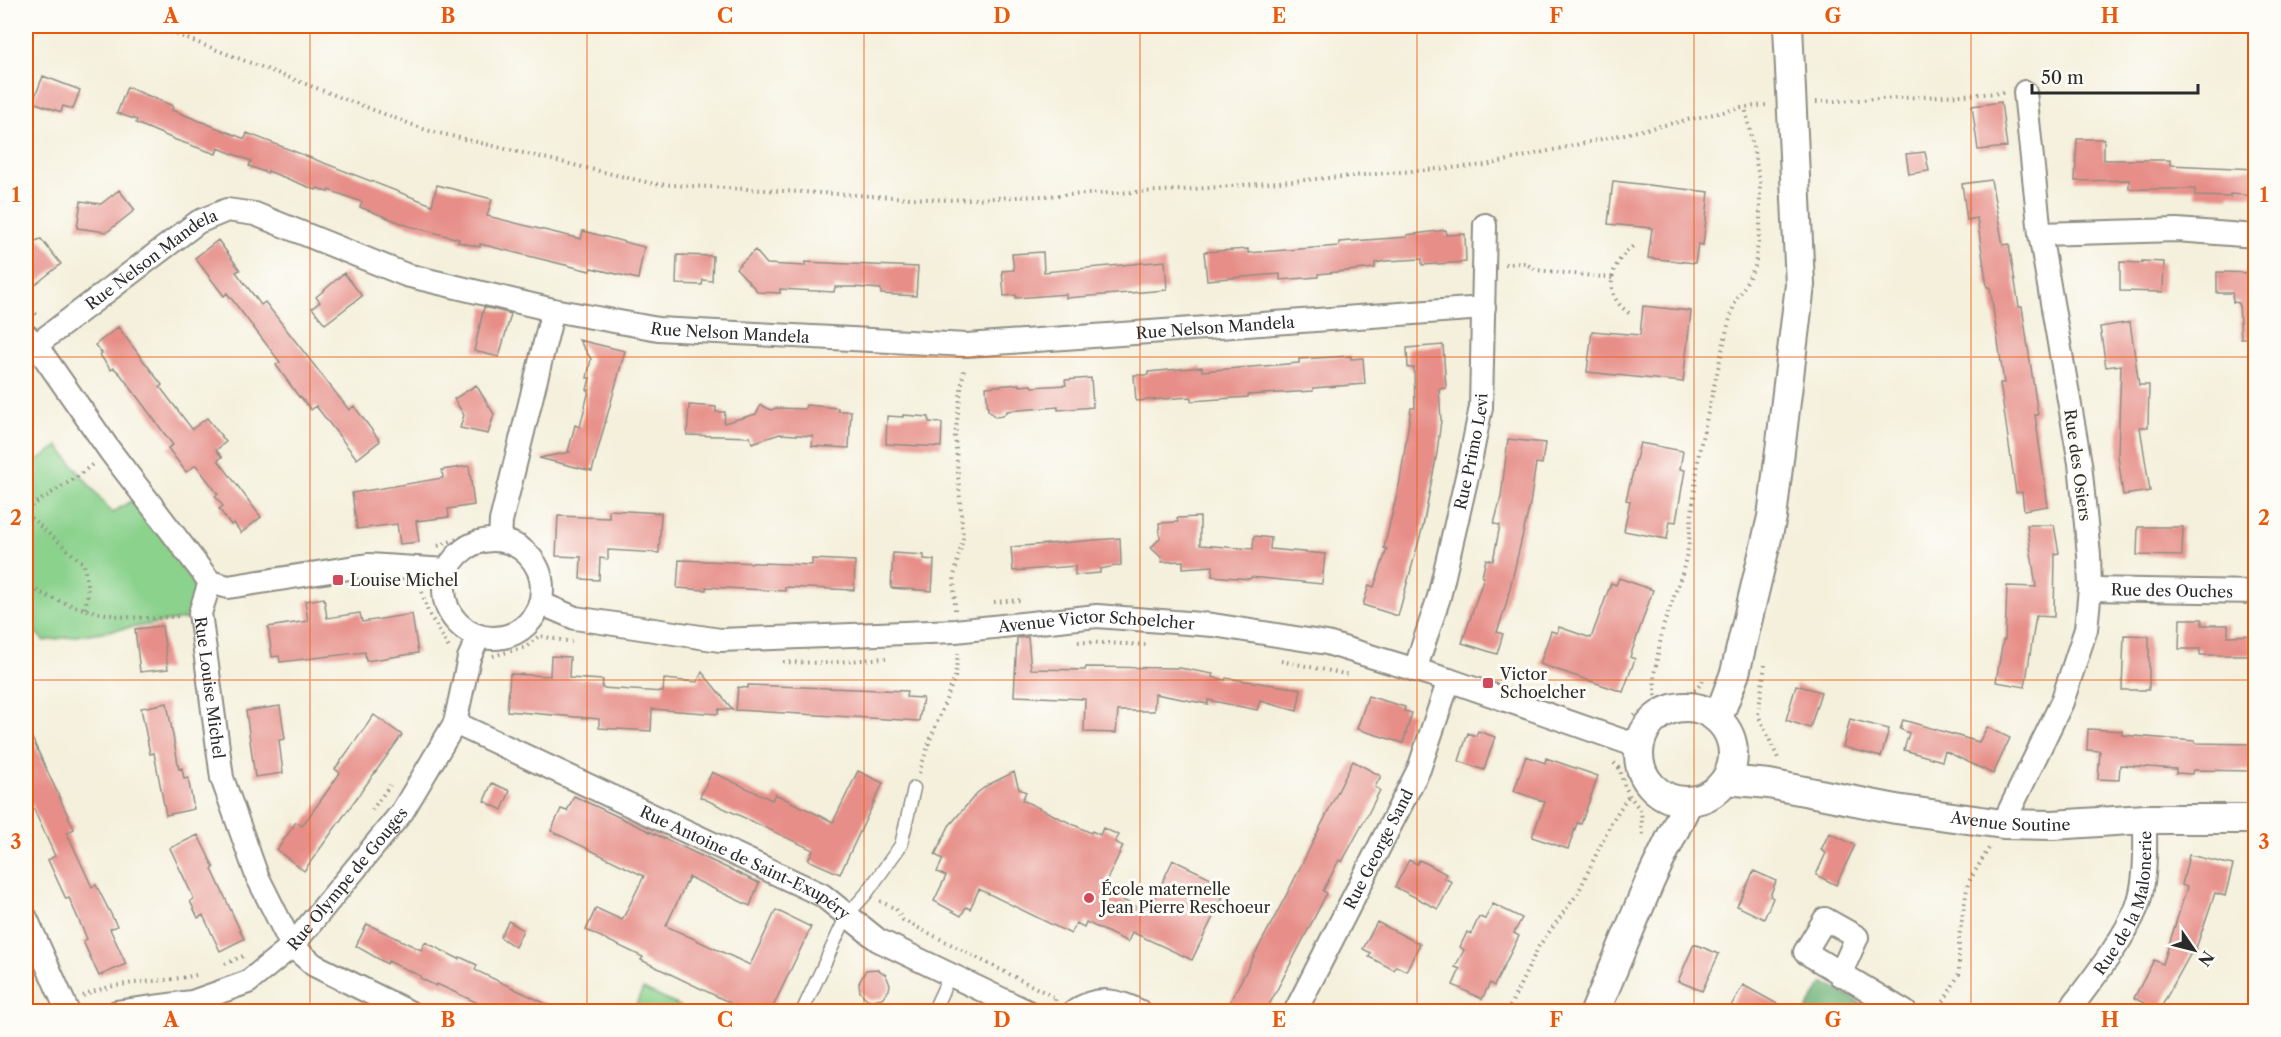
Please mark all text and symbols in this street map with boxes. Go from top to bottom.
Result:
text: A [162,4,179,28]
text: B [441,4,456,28]
text: C [717,4,733,28]
text: D [993,4,1011,28]
text: E [1272,4,1286,28]
text: F [1549,4,1563,28]
text: G [1825,4,1842,28]
text: H [2101,4,2119,28]
scale bar [2032,57,2198,95]
text: 50 m [2041,67,2084,89]
text: 1 [12,183,21,207]
text: 1 [2260,183,2269,207]
street label: Rue Nelson Mandela [81,205,221,314]
street label: Rue Nelson Mandela [1135,312,1296,343]
street label: Rue Nelson Mandela [649,318,811,347]
street label: Rue Primo Levi [1450,393,1491,512]
street label: Rue des Osiers [2060,408,2096,522]
text: 2 [10,506,22,530]
text: 2 [2258,506,2270,530]
place label: Louise Michel [350,570,459,590]
marker: Louise Michel [331,573,345,587]
street label: Rue des Ouches [2111,579,2233,602]
street label: Avenue Victor Schoelcher [996,606,1196,636]
street label: Rue Louise Michel [191,615,229,760]
place label: Victor Schoelcher [1499,664,1586,702]
marker: Victor Schoelcher [1481,676,1495,690]
street label: Rue George Sand [1339,785,1417,913]
street label: Rue Antoine de Saint-Exupéry [637,801,855,924]
street label: Rue Olympe de Gouges [283,803,412,954]
street label: Avenue Soutine [1948,807,2071,835]
text: 3 [10,830,22,854]
text: 3 [2258,830,2270,854]
street label: Rue de la Malonerie [2089,831,2155,979]
place label: École maternelle Jean Pierre Reschoeur [1098,879,1271,917]
marker: École maternelle Jean Pierre Reschoeur [1082,891,1096,905]
north arrow [2164,920,2224,980]
text: N [2194,947,2218,970]
text: A [162,1008,179,1032]
text: B [441,1008,456,1032]
text: C [717,1008,733,1032]
text: D [993,1008,1011,1032]
text: E [1272,1008,1286,1032]
text: F [1549,1008,1563,1032]
text: G [1825,1008,1842,1032]
text: H [2101,1008,2119,1032]

